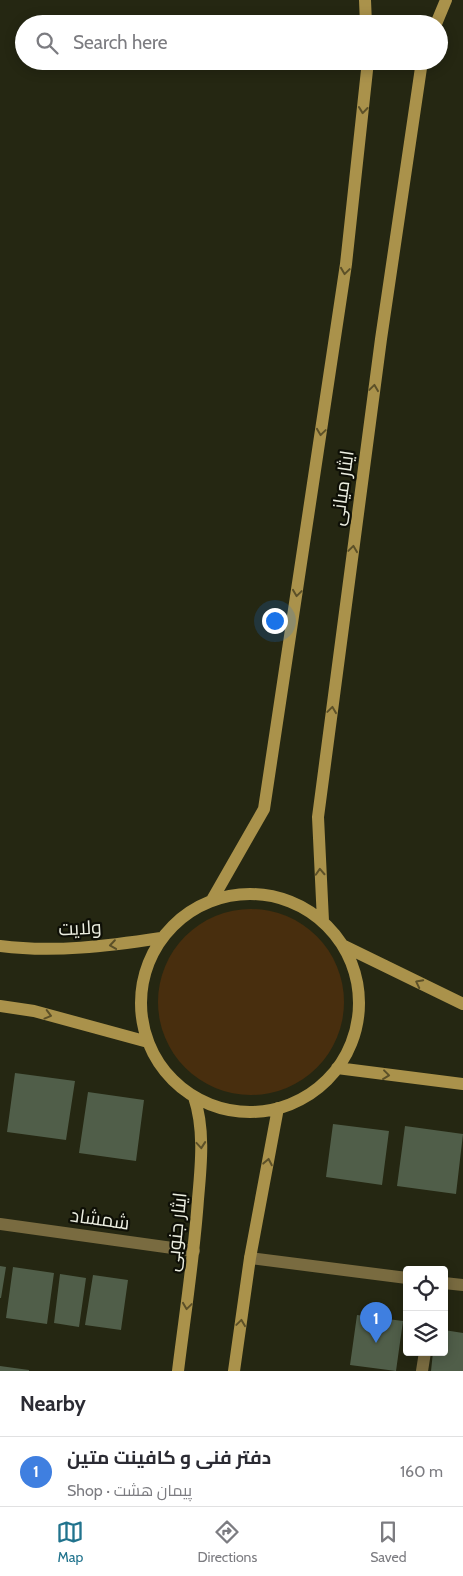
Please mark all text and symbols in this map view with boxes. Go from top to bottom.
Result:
search box [15,15,448,70]
icon: search [33,29,61,57]
text: Search here [73,31,167,54]
one-way arrow [358,106,369,114]
one-way arrow [340,267,350,276]
one-way arrow [369,384,379,393]
one-way arrow [316,428,326,436]
street label: ایثار میانی [325,449,359,527]
one-way arrow [347,545,358,553]
one-way arrow [292,588,302,597]
your location [262,608,288,634]
one-way arrow [326,706,337,714]
one-way arrow [315,868,326,876]
street label: ولایت [58,915,102,941]
one-way arrow [108,939,116,950]
one-way arrow [415,979,424,989]
one-way arrow [43,1009,52,1020]
one-way arrow [381,1069,390,1079]
one-way arrow [195,1141,206,1149]
one-way arrow [262,1158,272,1167]
street label: ایثار جنوبی [160,1191,192,1273]
street label: شمشاد [69,1203,131,1235]
map controls [403,1266,448,1356]
button: locate [403,1266,448,1311]
one-way arrow [182,1302,192,1311]
pin: 1 [360,1302,392,1343]
button: layers [403,1311,448,1356]
one-way arrow [235,1318,246,1326]
text: Nearby [20,1391,86,1416]
text: دفتر فنی و کافینت متین [67,1446,271,1469]
text: 1 [33,1462,39,1481]
text: 160 m [400,1462,443,1481]
text: Shop · پیمان هشت [67,1481,192,1500]
tab: Map [56,1518,84,1566]
tab: Directions [197,1518,257,1566]
tab: Saved [370,1518,407,1566]

